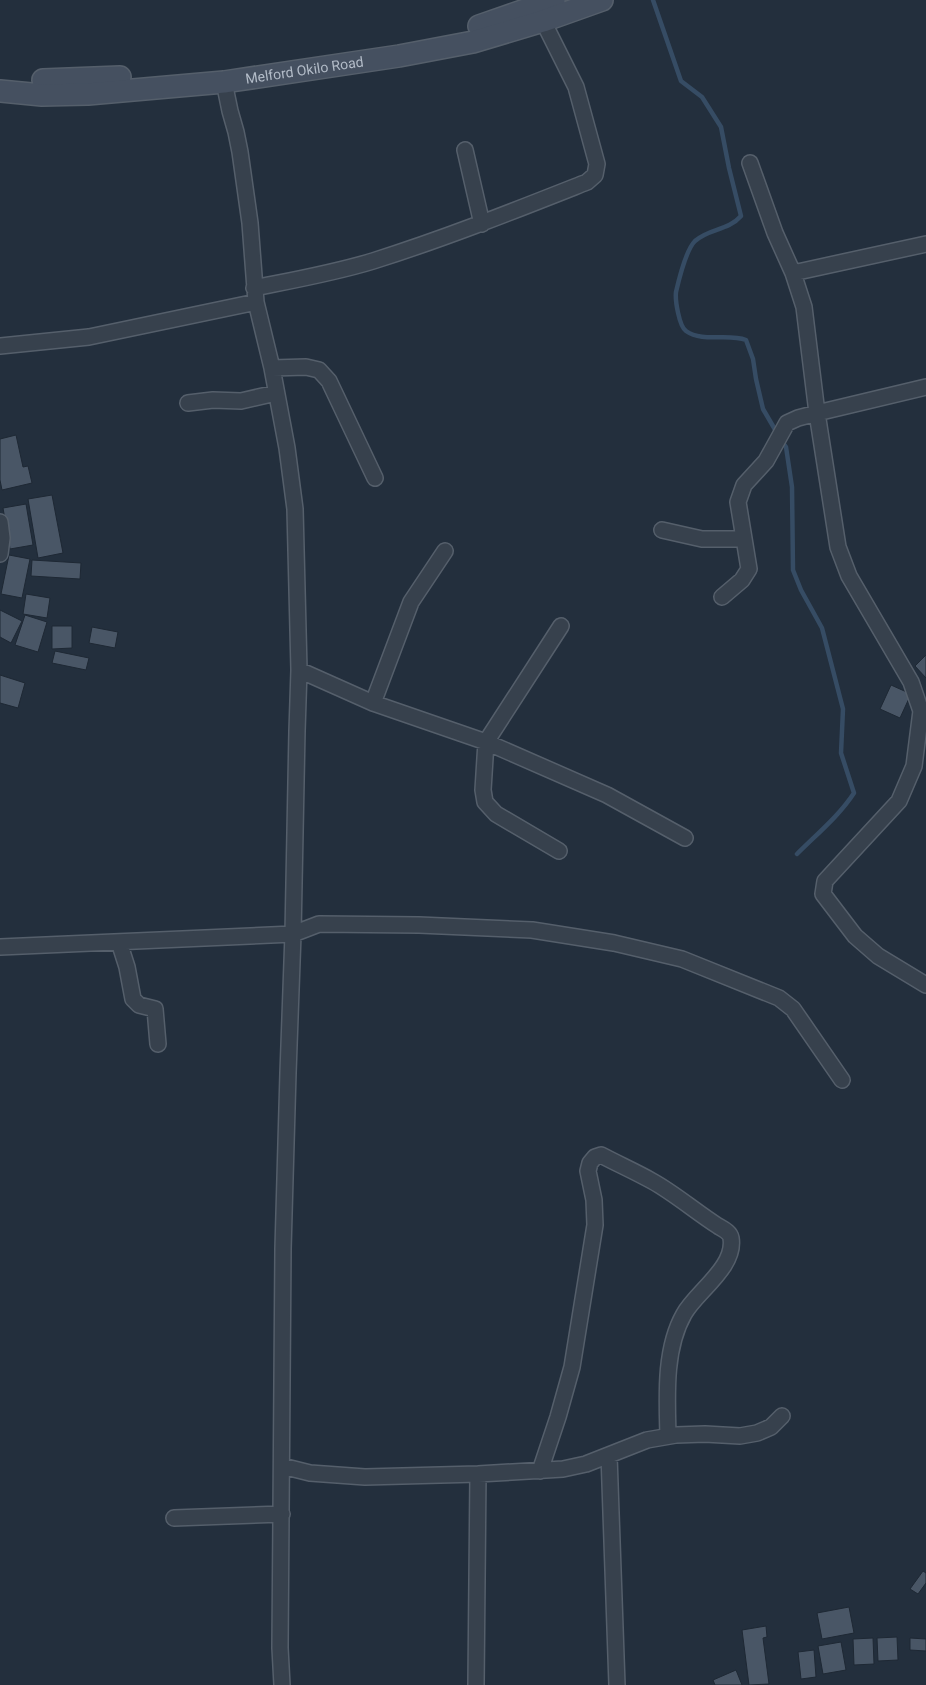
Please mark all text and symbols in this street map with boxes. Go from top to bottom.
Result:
street label: Melford Okilo Road [244,53,364,87]

